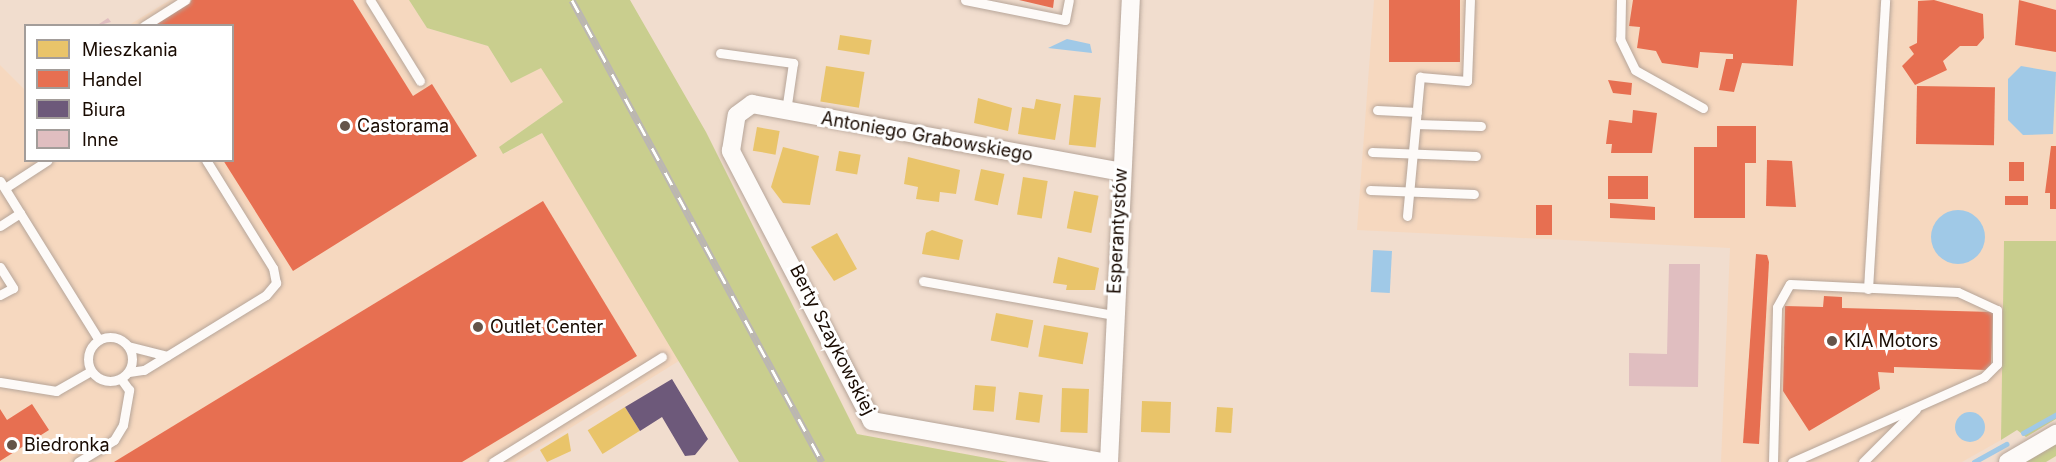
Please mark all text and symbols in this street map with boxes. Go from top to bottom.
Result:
legend [24,24,234,162]
text: Mieszkania [82,39,178,60]
text: Handel [82,69,142,90]
text: Biura [82,99,126,120]
street label: Antoniego Grabowskiego [819,108,1035,166]
place label: Castorama [357,115,449,137]
marker: Castorama [338,119,352,133]
text: Inne [82,129,119,150]
street label: Esperantystów [1104,167,1132,295]
street label: Berty Szaykowskiej [785,261,879,419]
place label: Outlet Center [490,316,603,338]
marker: Outlet Center [471,320,485,334]
place label: KIA Motors [1844,330,1938,352]
marker: KIA Motors [1825,334,1839,348]
place label: Biedronka [24,434,110,456]
marker: Biedronka [5,438,19,452]

